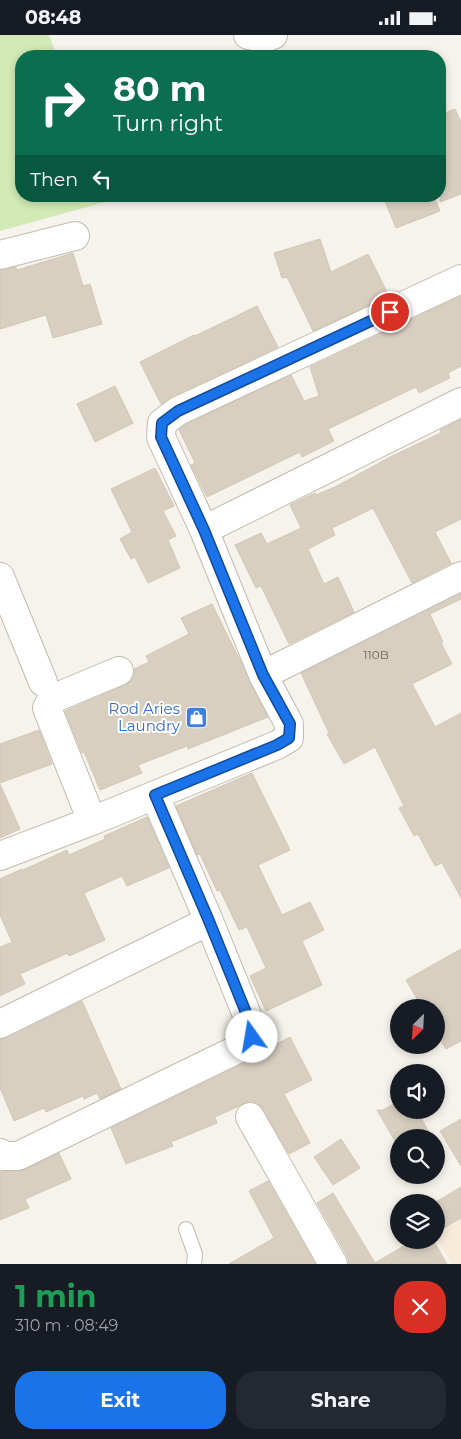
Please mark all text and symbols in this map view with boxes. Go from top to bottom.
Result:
text: 08:48 [25,6,81,29]
text: 80 m [113,67,207,110]
icon: right [30,70,95,135]
text: Turn right [113,110,223,137]
icon: left [88,165,116,193]
text: Then [30,168,78,191]
pin [369,291,411,333]
icon: arrive [376,298,404,326]
house number: 110B [363,647,389,662]
place label: Rod Aries Laundry [109,699,181,735]
shop icon: Rod Aries Laundry [184,705,208,729]
north arrow [390,999,445,1054]
map controls [390,999,445,1249]
position arrow [225,1010,277,1062]
button: sound [390,1064,445,1119]
button: search [390,1129,445,1184]
button: layers [390,1194,445,1249]
text: 1 min [15,1278,96,1315]
button: close [394,1281,446,1333]
text: 310 m · 08:49 [15,1316,118,1335]
button: Exit [15,1371,226,1429]
button: Share [236,1371,446,1429]

